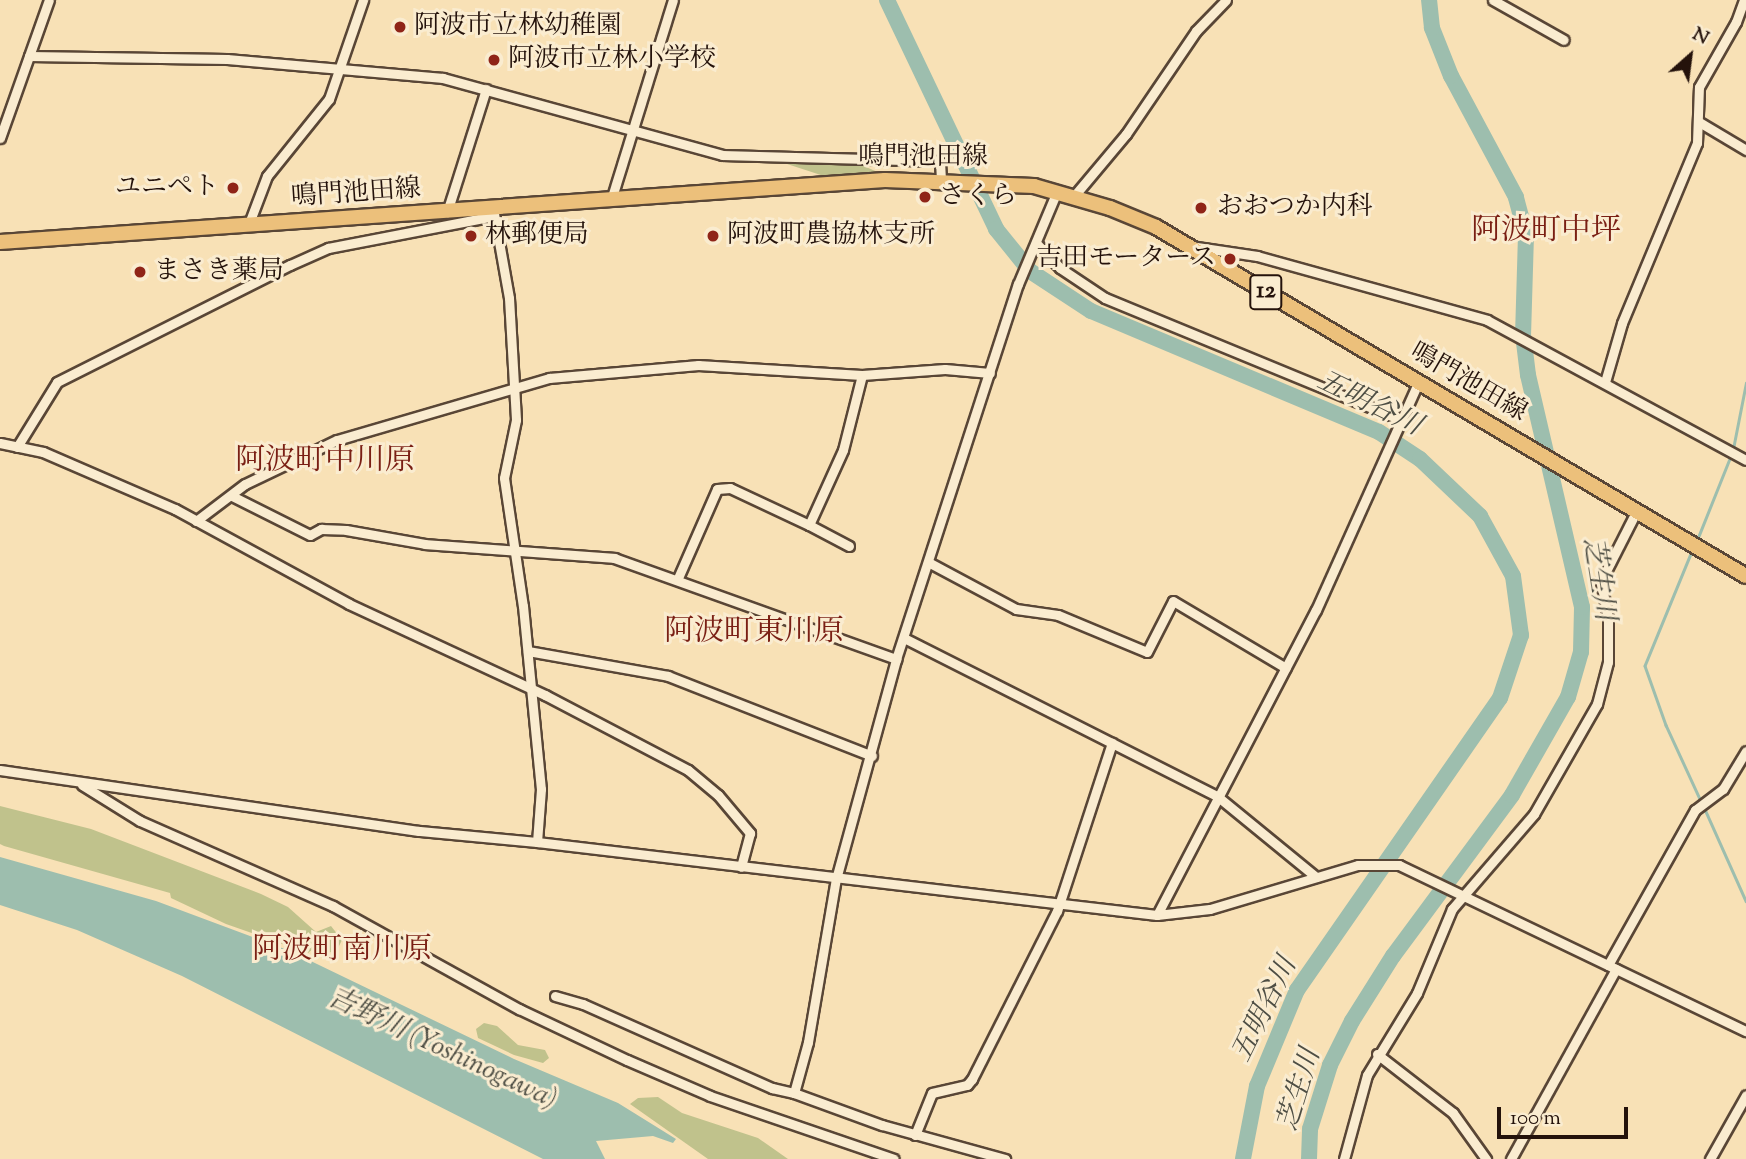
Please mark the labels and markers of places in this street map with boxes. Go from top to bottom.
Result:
place label: 阿波市立林幼稚園 [414,11,622,43]
marker: 阿波市立林幼稚園 [392,19,408,35]
place label: 阿波市立林小学校 [508,44,716,76]
marker: 阿波市立林小学校 [486,52,502,68]
place label: ユニペト [115,172,219,204]
marker: ユニペト [225,180,241,196]
place label: さくら [939,181,1017,213]
marker: さくら [917,189,933,205]
place label: おおつか内科 [1217,192,1373,224]
marker: おおつか内科 [1191,198,1211,218]
place label: 林郵便局 [485,220,589,252]
place label: 阿波町農協林支所 [727,220,935,252]
marker: 林郵便局 [463,228,479,244]
marker: 阿波町農協林支所 [705,228,721,244]
place label: 吉田モータース [1035,243,1216,275]
marker: 吉田モータース [1222,251,1238,267]
place label: まさき薬局 [154,256,284,288]
marker: まさき薬局 [132,264,148,280]

